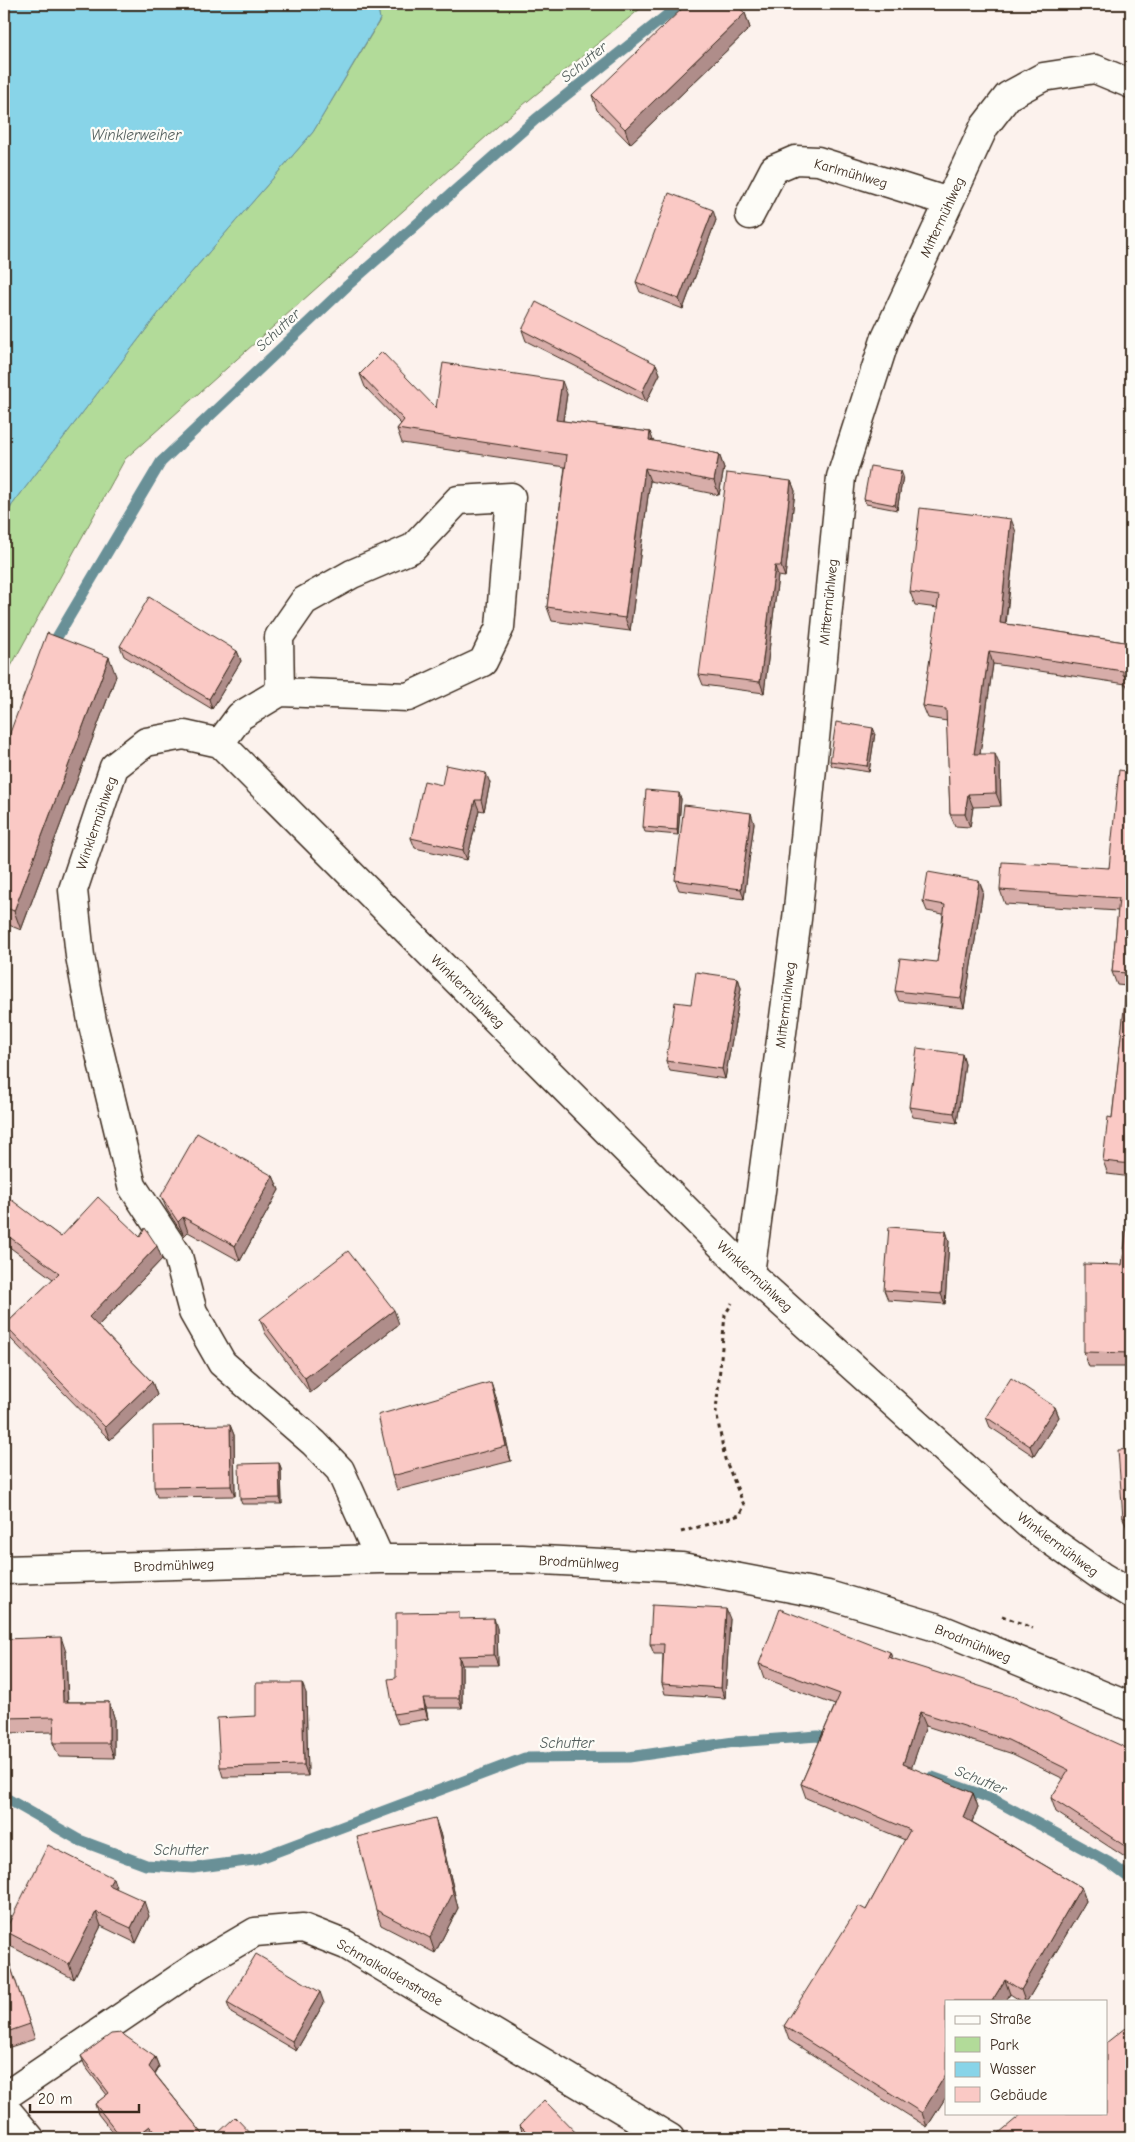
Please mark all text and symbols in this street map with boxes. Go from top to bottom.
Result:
water label: Schutter [557,37,612,86]
water label: Winklerweiher [91,126,182,144]
street label: Karlmühlweg [812,155,890,192]
street label: Mittermühlweg [916,174,969,260]
water label: Schutter [252,304,305,355]
street label: Mittermühlweg [815,558,841,646]
street label: Winklermühlweg [73,774,120,872]
street label: Winklermühlweg [427,951,508,1032]
street label: Mittermühlweg [772,961,799,1049]
street label: Winklermühlweg [713,1237,796,1316]
street label: Winklermühlweg [1014,1508,1102,1580]
street label: Brodmühlweg [538,1552,620,1573]
street label: Brodmühlweg [133,1556,215,1575]
street label: Brodmühlweg [932,1620,1013,1666]
water label: Schutter [540,1734,595,1752]
water label: Schutter [953,1762,1010,1799]
water label: Schutter [154,1841,209,1859]
street label: Schmalkaldenstraße [334,1935,446,2010]
legend [945,2000,1108,2114]
text: Straße [990,2010,1032,2028]
text: Park [990,2036,1019,2054]
text: Wasser [990,2060,1036,2078]
scale bar [30,2082,139,2114]
text: Gebäude [990,2086,1048,2104]
text: 20 m [38,2090,72,2108]

